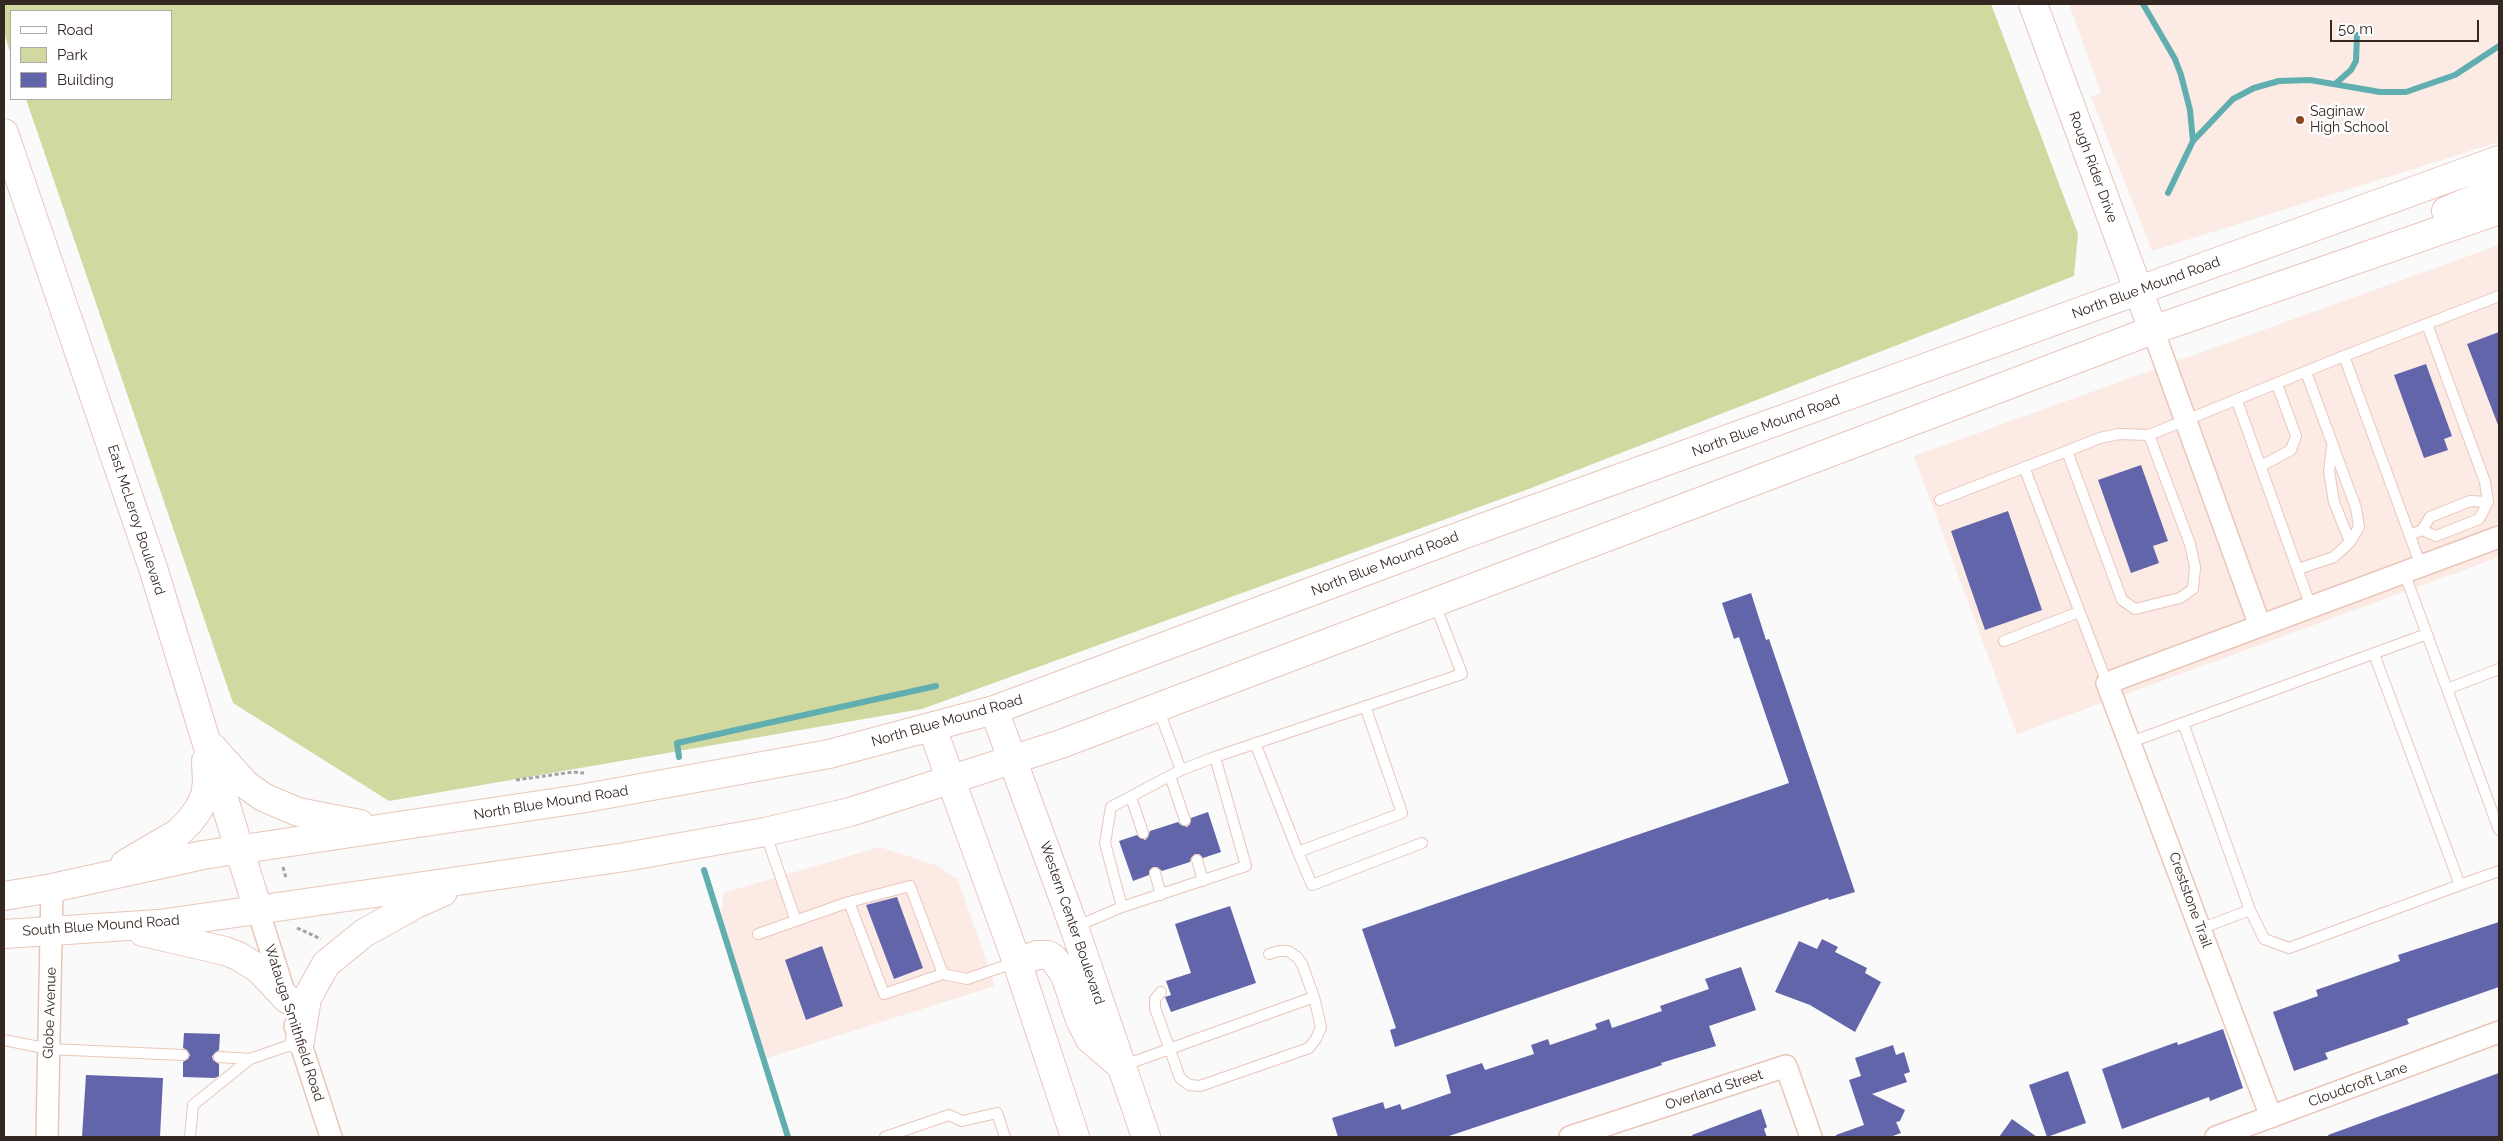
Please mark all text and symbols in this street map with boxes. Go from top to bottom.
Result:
legend [10,10,172,100]
scale bar [2333,10,2482,42]
text: 50 m [2338,20,2373,38]
text: Road [57,21,93,39]
text: Park [57,46,88,64]
text: Building [57,71,114,89]
place label: Saginaw High School [2310,104,2389,136]
street label: Rough Rider Drive [2065,109,2121,225]
marker: Saginaw High School [2294,114,2306,126]
street label: North Blue Mound Road [2070,253,2222,323]
street label: North Blue Mound Road [1690,391,1842,461]
street label: East McLeroy Boulevard [104,443,168,597]
street label: North Blue Mound Road [1309,528,1461,600]
street label: North Blue Mound Road [870,691,1024,751]
street label: North Blue Mound Road [472,782,630,824]
street label: Western Center Boulevard [1036,839,1108,1007]
street label: Creststone Trail [2165,850,2215,950]
street label: South Blue Mound Road [22,912,180,940]
street label: Watauga Smithfield Road [261,942,327,1104]
street label: Globe Avenue [40,967,60,1059]
street label: Cloudcroft Lane [2306,1059,2410,1111]
street label: Overland Street [1663,1066,1765,1114]

